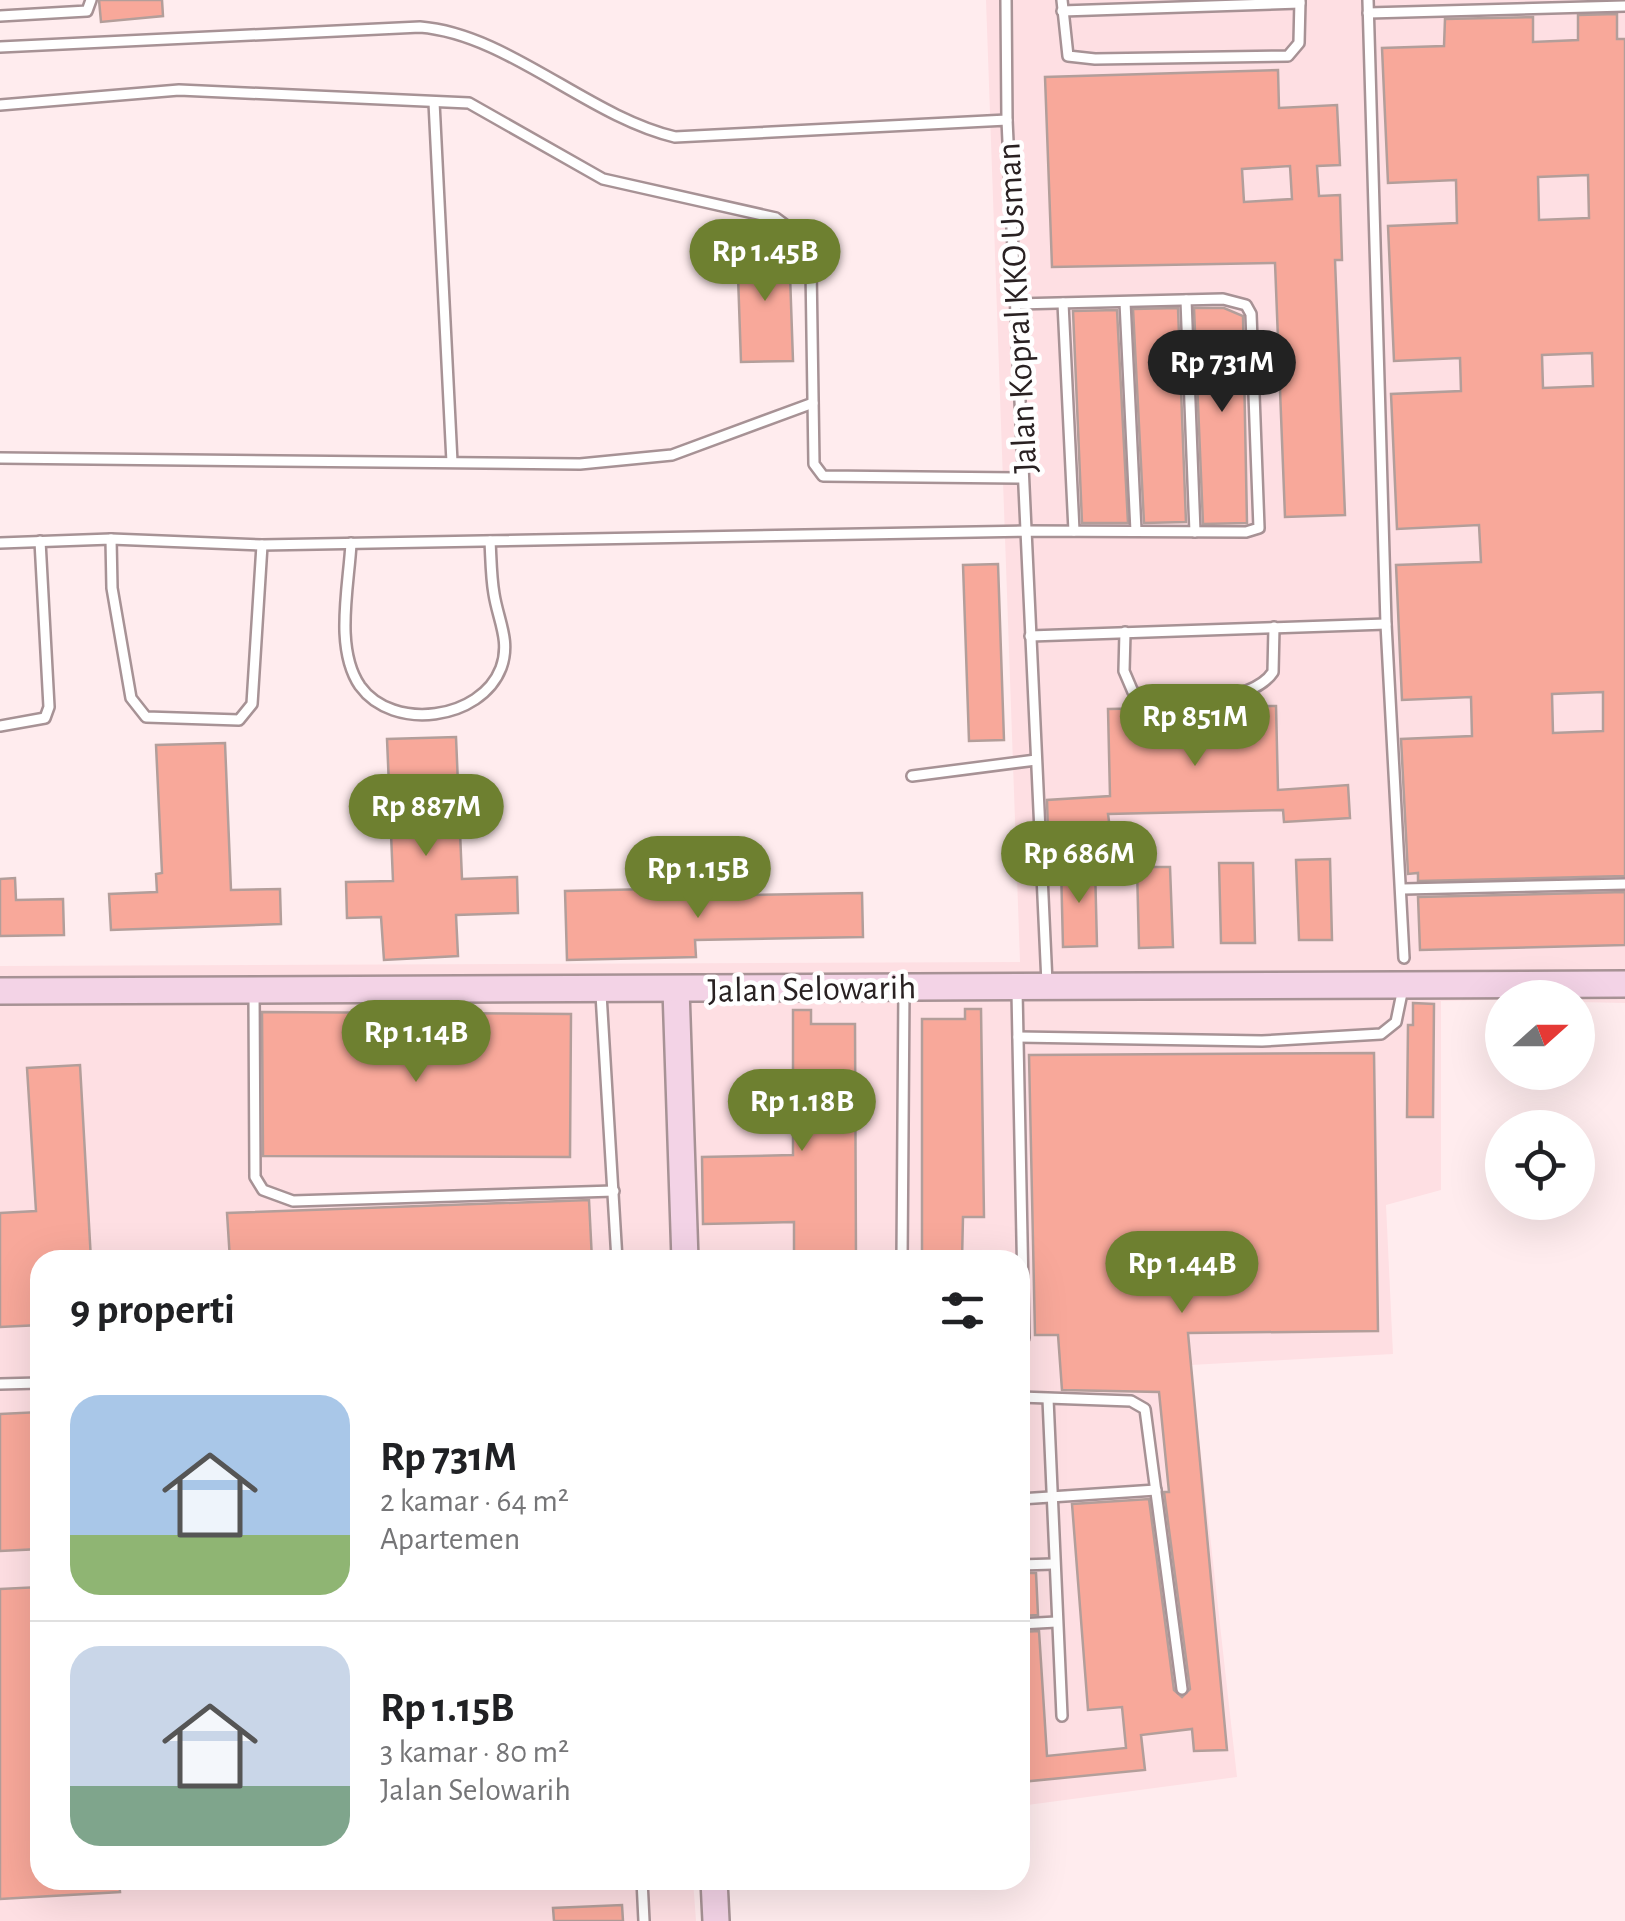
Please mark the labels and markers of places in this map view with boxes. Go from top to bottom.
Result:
pin: Rp 1.45B [662,219,868,304]
pin: Rp 731M [1130,330,1314,415]
pin: Rp 851M [1103,684,1287,769]
pin: Rp 887M [334,774,518,859]
pin: Rp 686M [987,821,1171,906]
pin: Rp 1.15B [595,836,801,921]
pin: Rp 1.14B [313,1000,519,1085]
pin: Rp 1.18B [699,1069,905,1154]
pin: Rp 1.44B [1079,1231,1285,1316]

